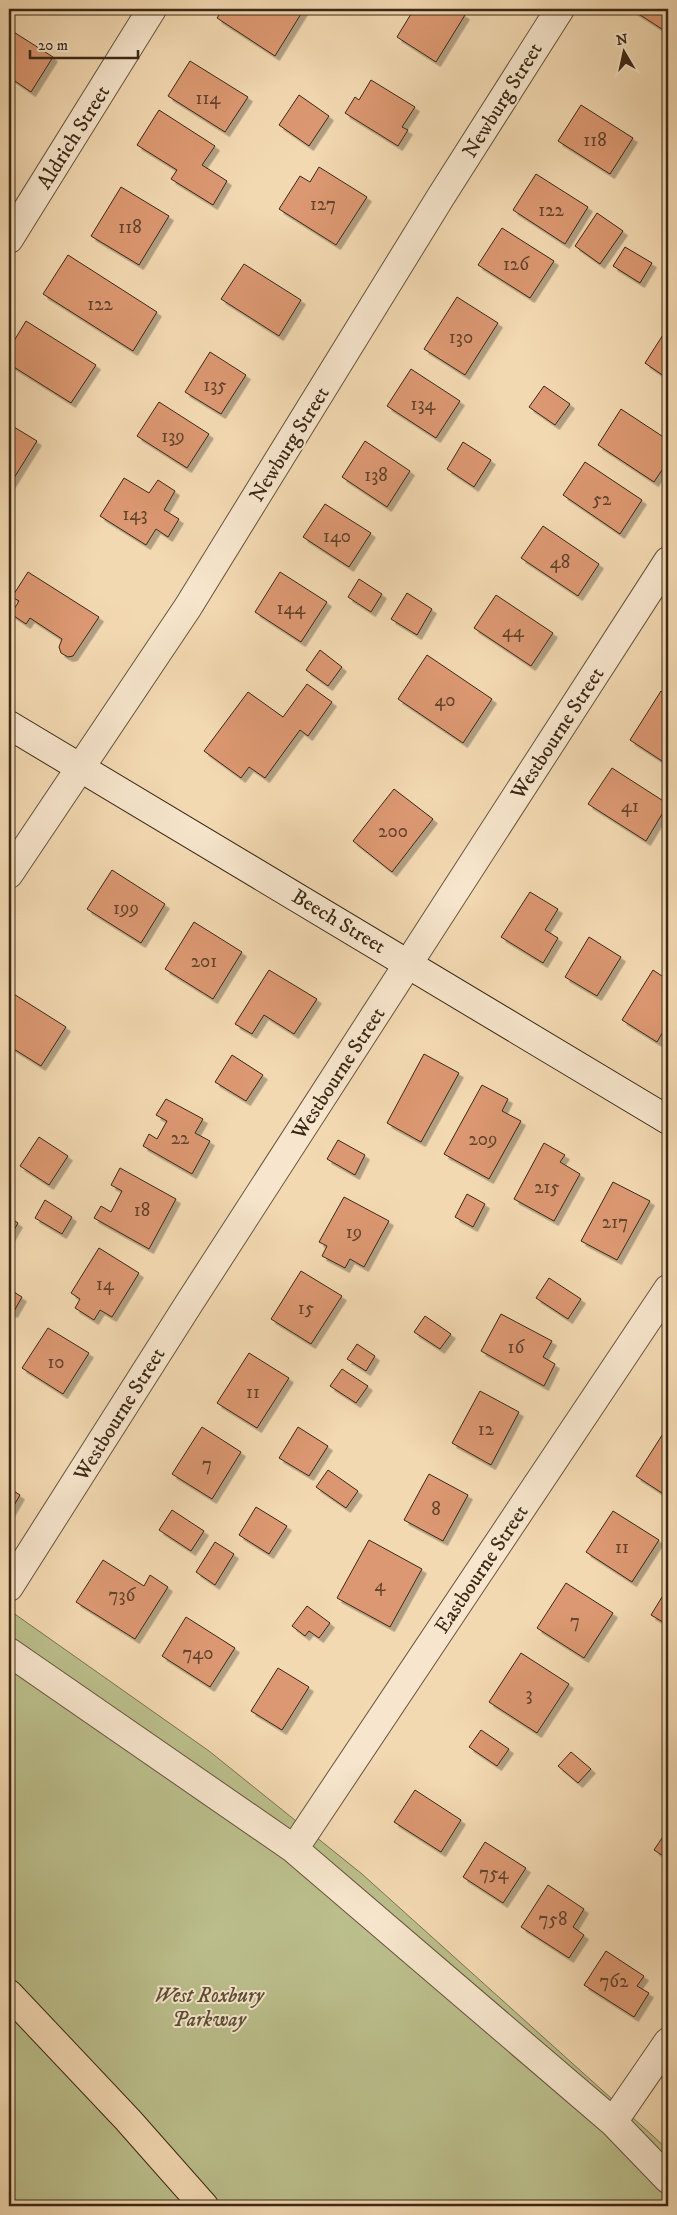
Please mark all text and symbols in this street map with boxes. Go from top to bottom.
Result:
scale bar [30,28,138,60]
north arrow [600,28,650,78]
text: N [615,30,630,50]
text: 20 m [38,36,68,55]
street label: Newburg Street [457,38,549,163]
street label: Aldrich Street [32,81,116,194]
house number: 114 [196,87,222,110]
house number: 118 [583,129,607,152]
house number: 127 [310,193,336,216]
house number: 122 [538,199,564,222]
house number: 118 [118,216,142,239]
house number: 126 [503,253,530,276]
house number: 122 [87,293,113,316]
house number: 130 [449,326,473,349]
house number: 135 [203,374,227,397]
street label: Newburg Street [244,382,336,507]
house number: 134 [410,393,437,416]
house number: 139 [161,425,185,448]
house number: 138 [364,464,388,487]
house number: 52 [593,488,612,511]
house number: 143 [122,503,148,526]
house number: 140 [323,525,351,548]
house number: 48 [550,551,570,574]
house number: 144 [277,597,306,620]
house number: 44 [502,620,525,643]
street label: Westbourne Street [505,662,610,805]
house number: 40 [434,689,456,712]
house number: 41 [621,795,639,818]
house number: 200 [378,820,408,843]
street label: Beech Street [287,884,390,960]
house number: 199 [113,897,139,920]
house number: 201 [191,950,217,973]
street label: Westbourne Street [286,1002,391,1145]
house number: 22 [171,1127,190,1150]
house number: 209 [468,1128,498,1151]
house number: 215 [534,1176,560,1199]
house number: 18 [134,1199,150,1222]
house number: 217 [602,1211,628,1234]
house number: 19 [346,1221,362,1244]
house number: 14 [96,1273,115,1296]
house number: 15 [298,1297,315,1320]
house number: 16 [508,1336,526,1359]
street label: Westbourne Street [68,1343,171,1487]
house number: 10 [47,1351,65,1374]
house number: 11 [246,1381,260,1404]
house number: 12 [478,1418,495,1441]
house number: 7 [202,1453,212,1476]
house number: 8 [431,1498,441,1521]
street label: Eastbourne Street [429,1500,535,1639]
house number: 11 [615,1536,629,1559]
house number: 4 [375,1574,387,1597]
house number: 736 [109,1584,137,1607]
house number: 7 [570,1610,580,1633]
house number: 740 [183,1642,213,1665]
house number: 3 [525,1683,533,1706]
house number: 754 [479,1862,510,1885]
house number: 758 [539,1908,567,1931]
house number: 762 [599,1970,629,1993]
park label: West Roxbury Parkway [154,1983,265,2033]

